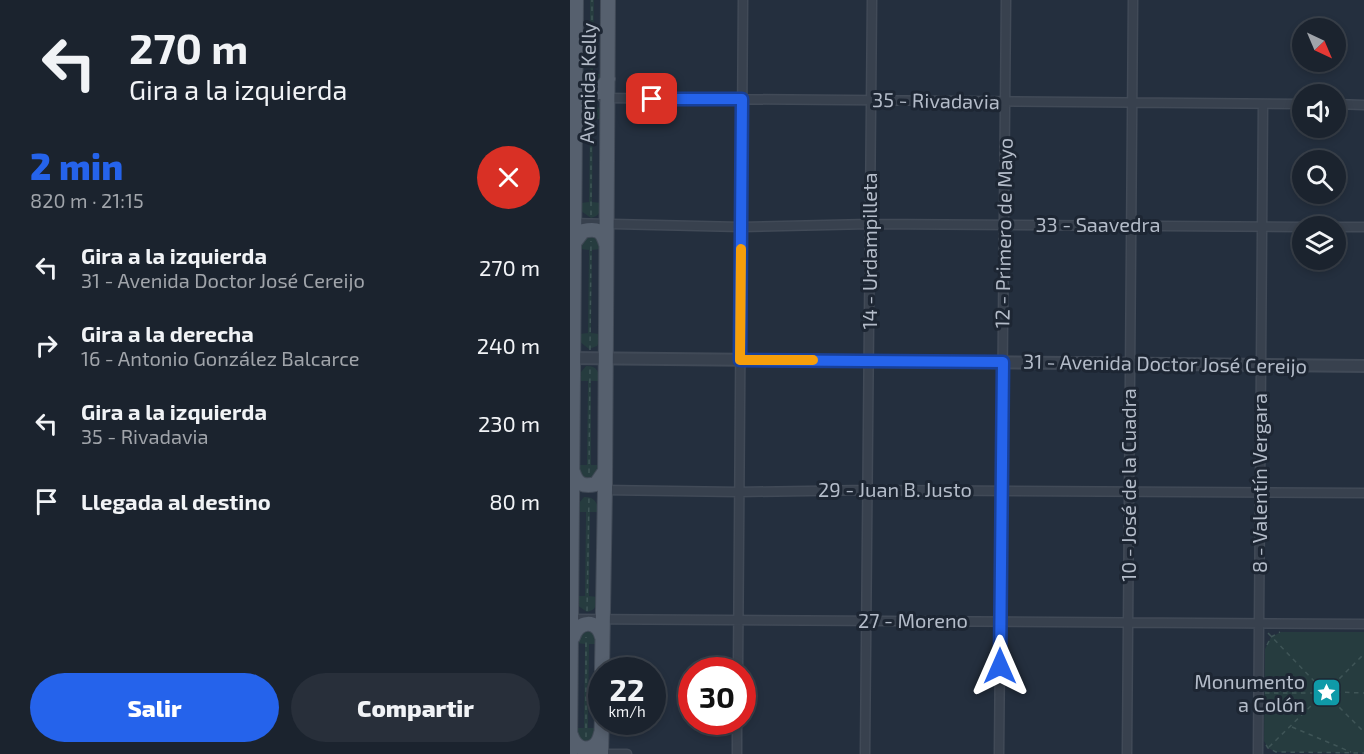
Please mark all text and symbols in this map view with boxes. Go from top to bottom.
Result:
north arrow [1292,18,1346,72]
map controls [1292,18,1346,270]
text: 270 m [129,22,248,72]
street label: Avenida Kelly [574,22,600,144]
icon: left [30,24,108,102]
text: Gira a la izquierda [129,73,347,105]
pin [626,73,677,124]
icon: arrive [635,82,668,115]
button: sound [1292,84,1346,138]
street label: 35 - Rivadavia [872,87,1000,113]
street label: 12 - Primero de Mayo [989,137,1017,329]
text: 2 min [30,144,123,187]
button: close [477,146,540,209]
button: search [1292,150,1346,204]
street label: 14 - Urdampilleta [857,172,881,330]
text: 820 m · 21:15 [30,188,144,212]
street label: 33 - Saavedra [1036,212,1161,236]
button: layers [1292,216,1346,270]
text: Gira a la izquierda [81,242,267,268]
icon: left [30,251,63,284]
text: 270 m [479,254,540,280]
text: 31 - Avenida Doctor José Cereijo [81,268,365,292]
text: Gira a la derecha [81,320,254,346]
icon: right [30,329,63,362]
text: 240 m [477,332,540,358]
text: 16 - Antonio González Balcarce [81,346,360,370]
street label: 31 - Avenida Doctor José Cereijo [1023,349,1307,377]
street label: 10 - José de la Cuadra [1116,388,1140,582]
street label: 8 - Valentín Vergara [1247,393,1271,573]
text: Gira a la izquierda [81,398,267,424]
icon: left [30,407,63,440]
text: 230 m [478,410,540,436]
text: 35 - Rivadavia [81,424,209,448]
street label: 29 - Juan B. Justo [818,477,972,501]
icon: arrive [30,485,63,518]
text: Llegada al destino [81,488,271,514]
text: 80 m [489,488,540,514]
street label: 27 - Moreno [858,608,968,632]
position arrow [968,634,1032,698]
speed limit sign: 30 [678,657,756,735]
place label: Monumento a Colón [1194,669,1305,716]
text: 22 [610,671,644,707]
button: Salir [30,673,279,742]
button: Compartir [291,673,540,742]
place icon: Monumento a Colón [1310,677,1342,709]
text: km/h [608,702,646,720]

